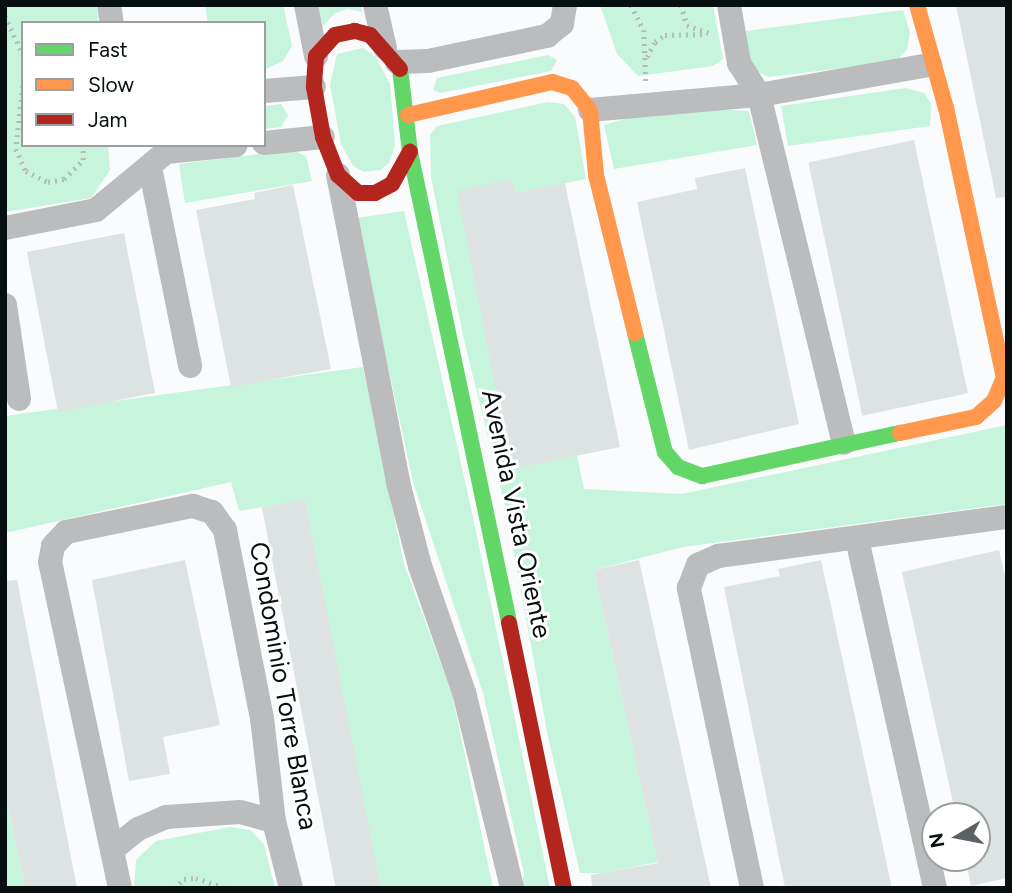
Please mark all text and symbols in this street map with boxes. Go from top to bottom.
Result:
legend [21,21,266,147]
text: Fast [88,37,128,62]
text: Slow [88,72,134,97]
text: Jam [88,107,127,132]
street label: Avenida Vista Oriente [474,387,558,641]
street label: Condominio Torre Blanca [242,540,324,832]
north arrow [921,802,991,872]
text: N [924,831,949,850]

